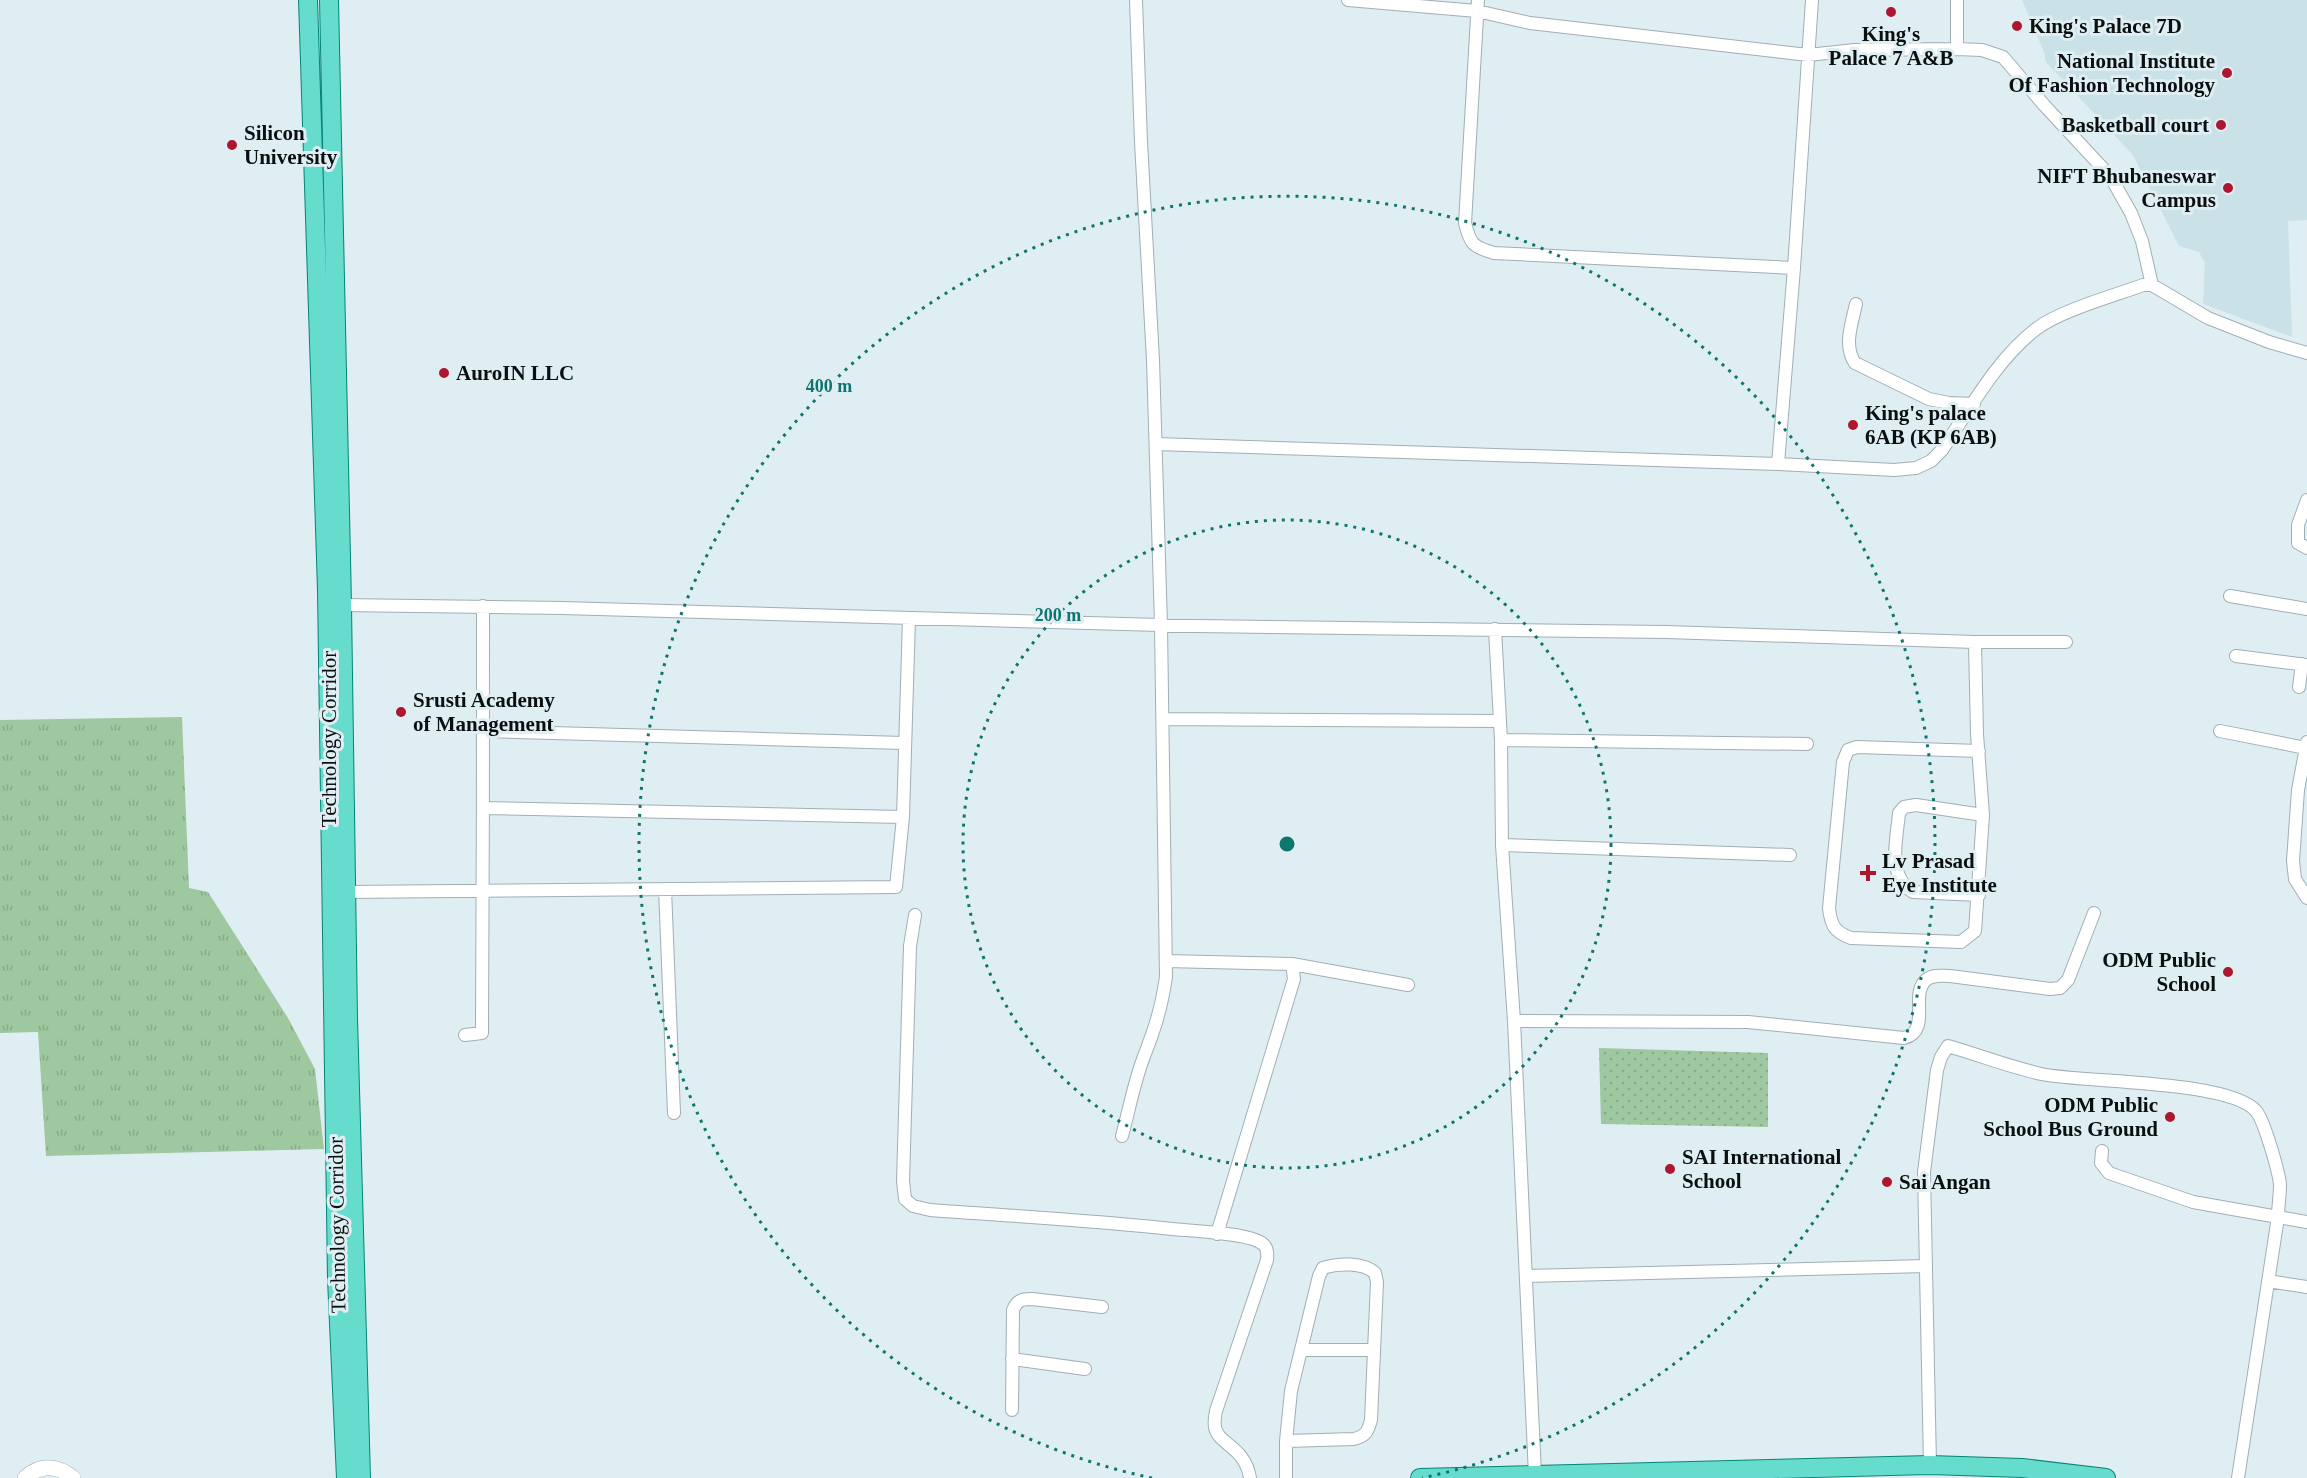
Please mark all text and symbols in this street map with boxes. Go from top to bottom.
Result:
marker: King's Palace 7 A&B [1884,5,1898,19]
place label: King's Palace 7D [2029,14,2182,38]
marker: King's Palace 7D [2010,19,2024,33]
place label: King's Palace 7 A&B [1829,22,1953,70]
place label: National Institute Of Fashion Technology [2008,49,2215,97]
marker: National Institute Of Fashion Technology [2220,66,2234,80]
place label: Basketball court [2061,113,2209,137]
marker: Basketball court [2214,118,2228,132]
place label: Silicon University [244,121,338,169]
marker: Silicon University [225,138,239,152]
place label: NIFT Bhubaneswar Campus [2037,164,2216,212]
marker: NIFT Bhubaneswar Campus [2221,181,2235,195]
place label: AuroIN LLC [456,361,574,385]
marker: AuroIN LLC [437,366,451,380]
text: 400 m [806,376,852,396]
place label: King's palace 6AB (KP 6AB) [1865,401,1997,449]
marker: King's palace 6AB (KP 6AB) [1846,418,1860,432]
text: 200 m [1035,605,1081,625]
street label: Technology Corridor [317,651,341,827]
place label: Srusti Academy of Management [413,688,555,736]
marker: Srusti Academy of Management [394,705,408,719]
centre of rings [1277,834,1297,854]
place label: Lv Prasad Eye Institute [1882,849,1997,897]
marker: Lv Prasad Eye Institute [1859,864,1877,882]
place label: ODM Public School [2102,948,2216,996]
marker: ODM Public School [2221,965,2235,979]
place label: ODM Public School Bus Ground [1983,1093,2158,1141]
marker: ODM Public School Bus Ground [2163,1110,2177,1124]
street label: Technology Corridor [323,1137,351,1313]
place label: SAI International School [1682,1145,1841,1193]
marker: SAI International School [1663,1162,1677,1176]
place label: Sai Angan [1899,1170,1991,1194]
marker: Sai Angan [1880,1175,1894,1189]

